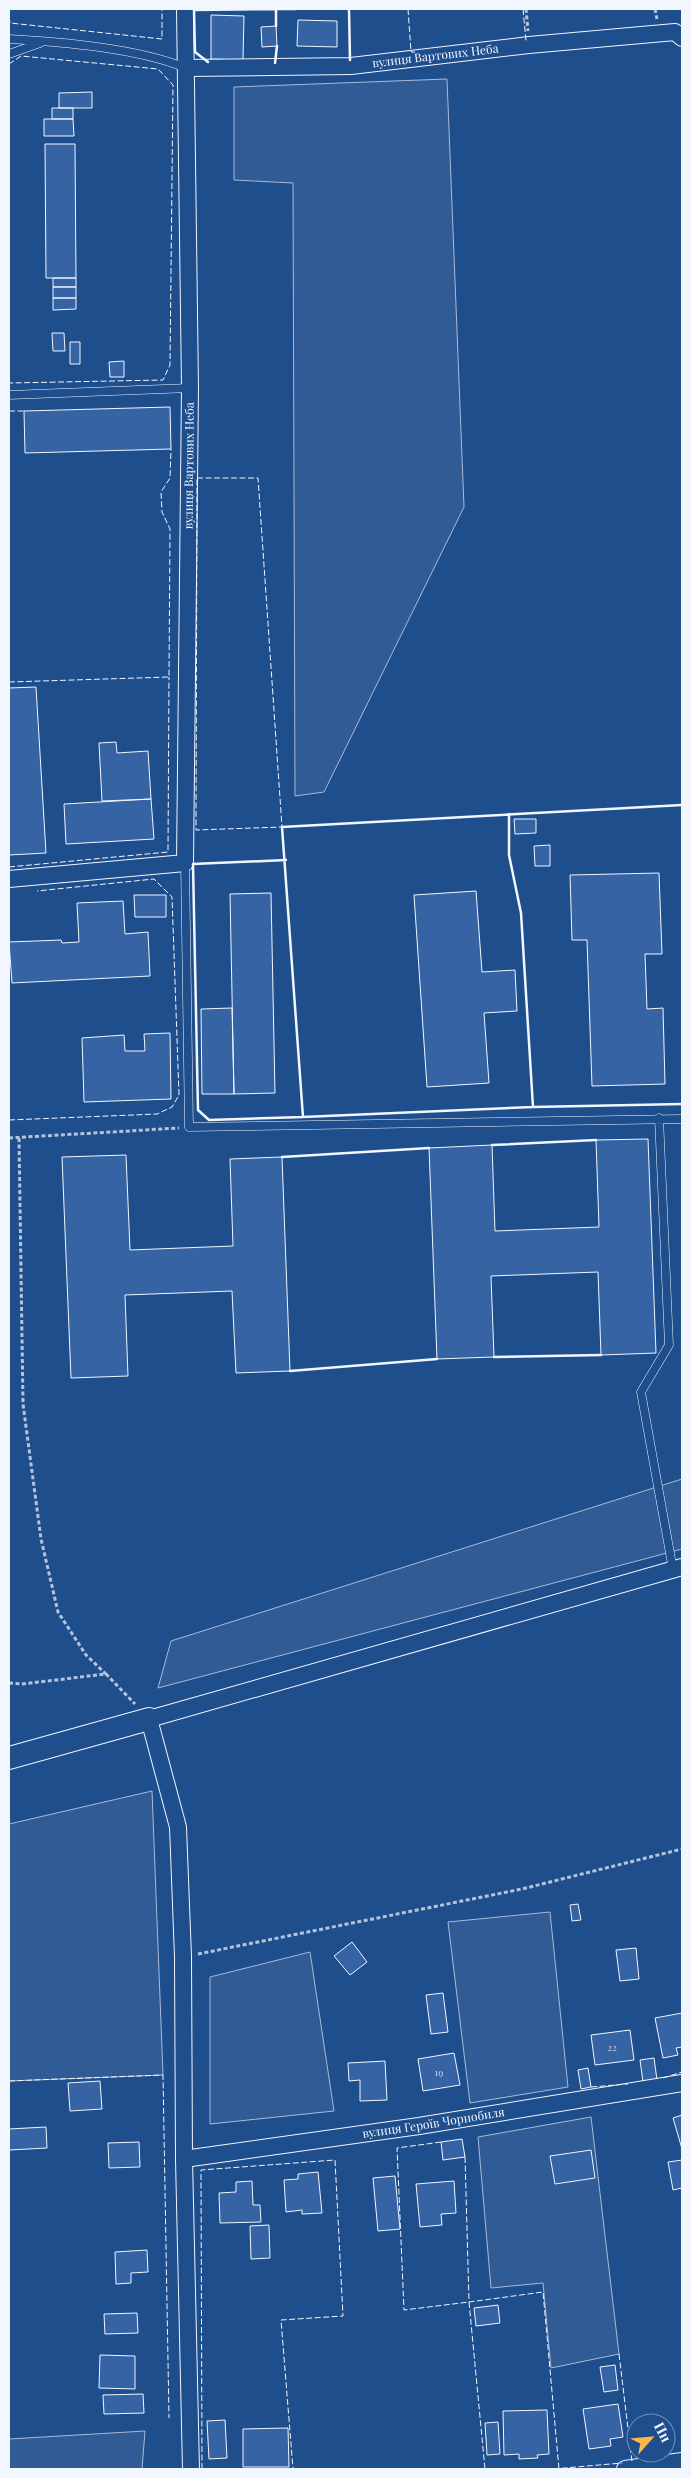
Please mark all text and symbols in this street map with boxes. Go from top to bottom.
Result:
street label: вулиця Вартових Неба [371,40,499,70]
street label: вулиця Вартових Неба [180,402,197,529]
house number: 22 [607,2040,617,2054]
house number: 19 [435,2065,443,2079]
street label: вулиця Героїв Чорнобиля [361,2103,506,2141]
north arrow [626,2413,676,2463]
text: Пн [650,2419,676,2445]

